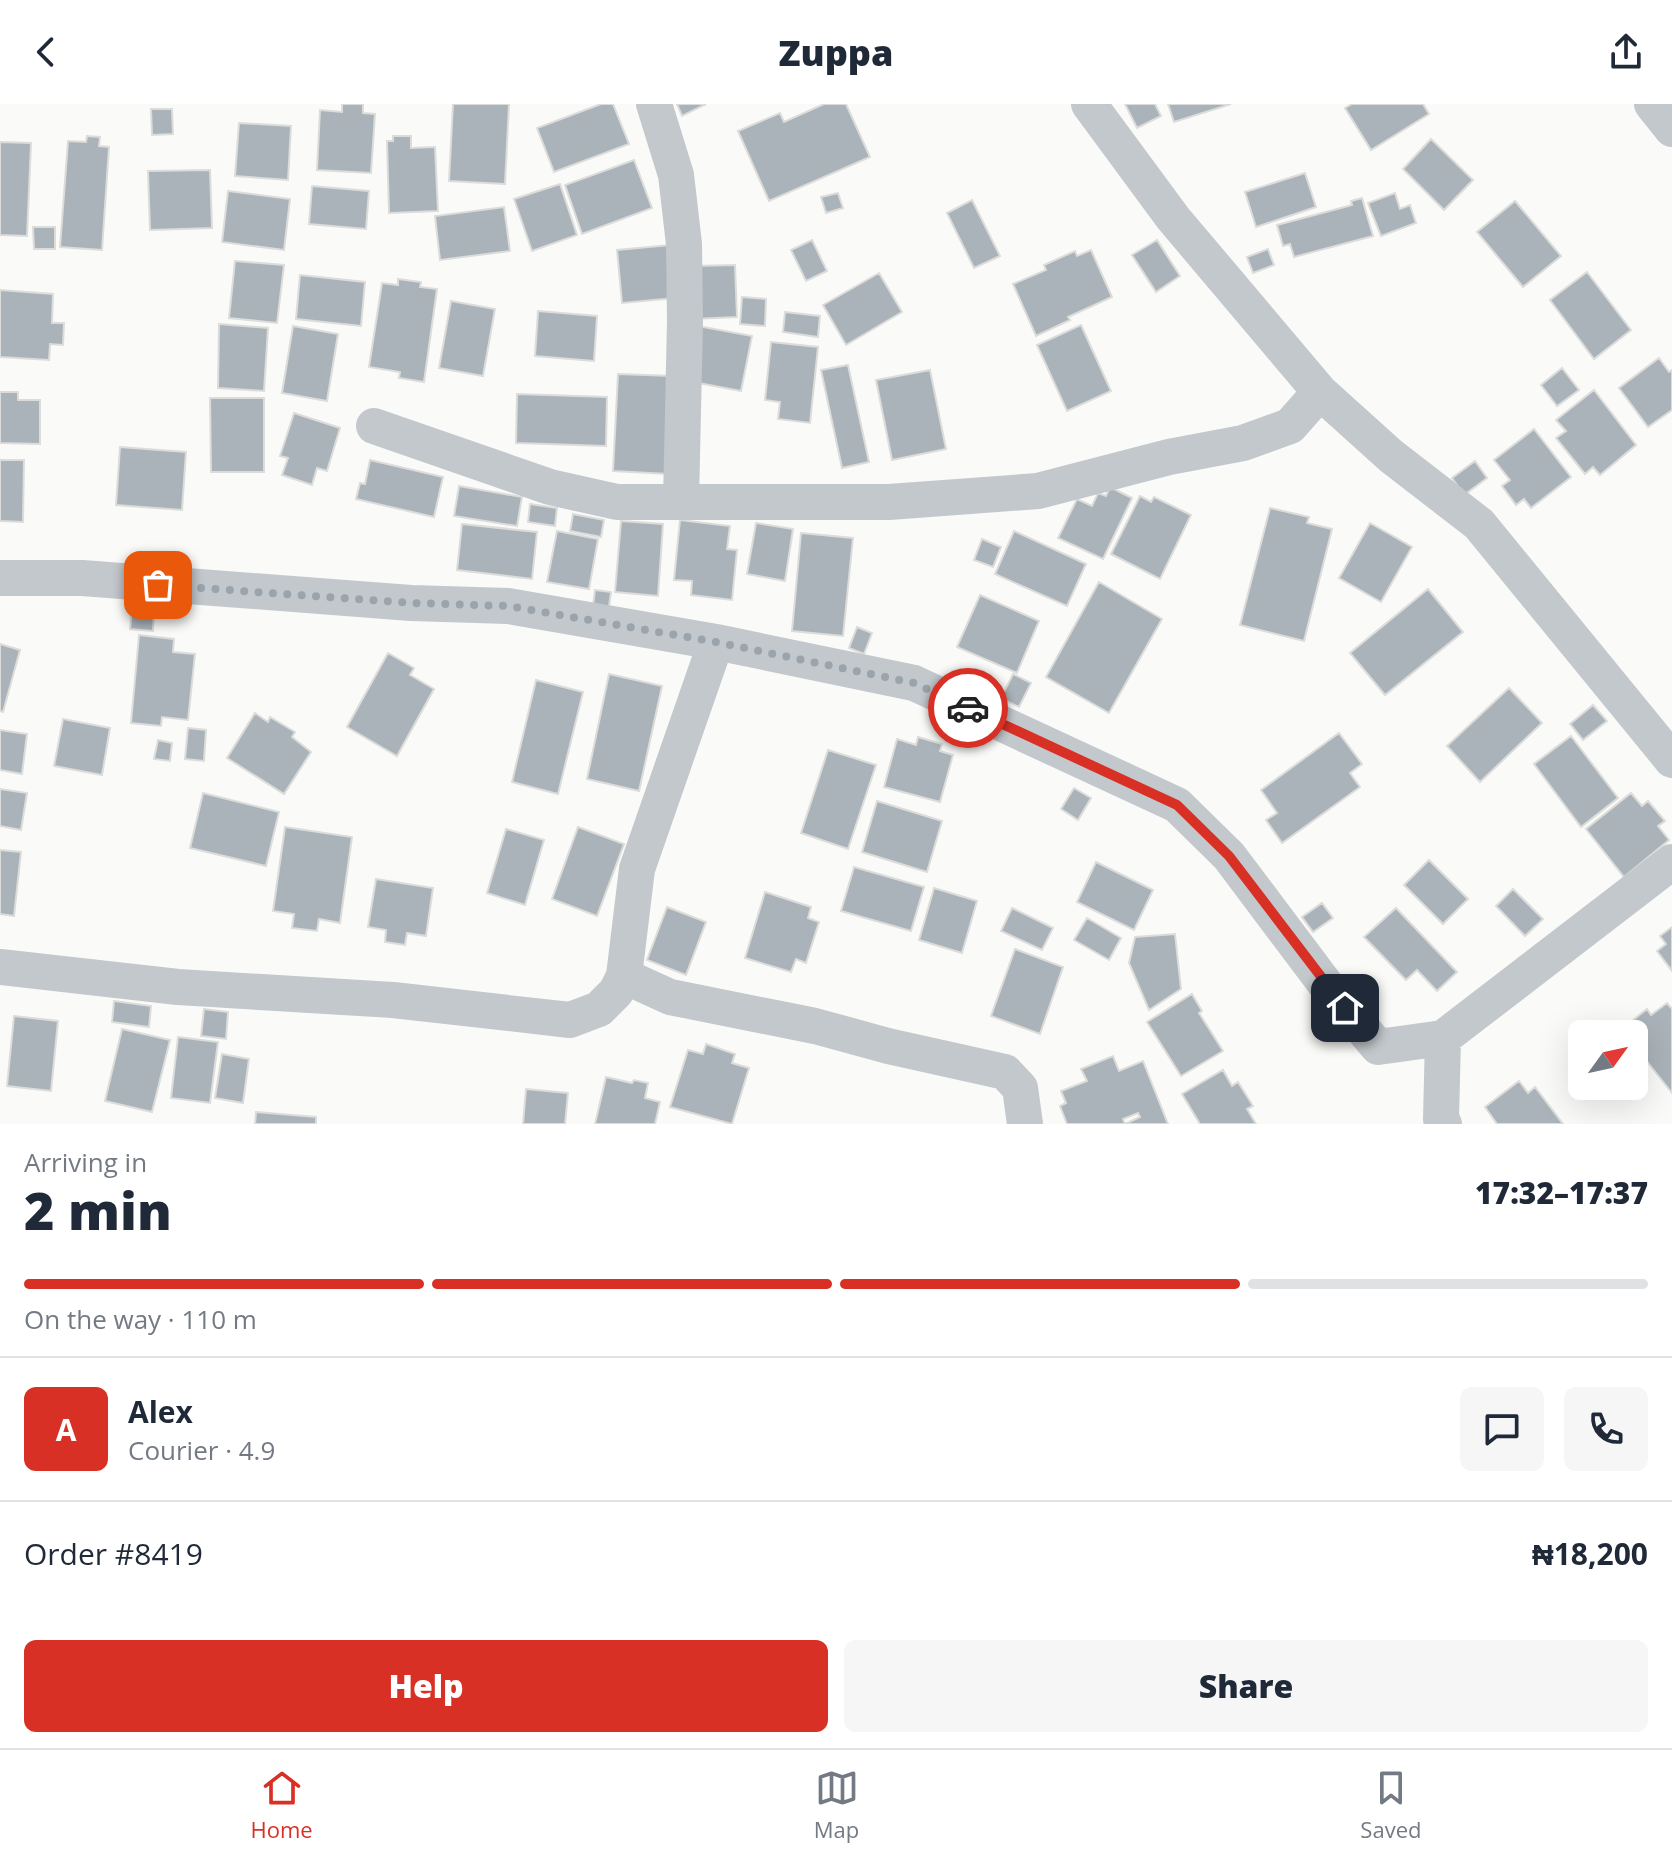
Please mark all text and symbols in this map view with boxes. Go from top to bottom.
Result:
text: Zuppa [779,28,893,77]
icon: back [24,30,68,74]
icon: share [1604,30,1648,74]
pin [124,551,192,619]
icon: bag [136,563,180,607]
courier [928,668,1008,748]
icon: car [946,686,990,730]
pin [1311,974,1379,1042]
icon: home [1323,986,1367,1030]
north arrow [1568,1020,1648,1100]
map controls [1568,1020,1648,1100]
text: Arriving in [24,1144,147,1180]
text: 17:32–17:37 [1475,1172,1648,1213]
text: 2 min [24,1174,172,1245]
text: On the way · 110 m [24,1301,257,1337]
button: chat [1460,1387,1544,1471]
button: phone [1564,1387,1648,1471]
text: Alex [128,1391,193,1432]
text: A [56,1409,76,1450]
text: Courier · 4.9 [128,1432,275,1468]
text: Order #8419 [24,1533,203,1574]
text: ₦18,200 [1532,1533,1648,1574]
button: Help [24,1640,828,1732]
button: Share [844,1640,1648,1732]
tab: Home [251,1766,313,1844]
tab: Map [814,1766,859,1844]
tab: Saved [1360,1766,1421,1844]

